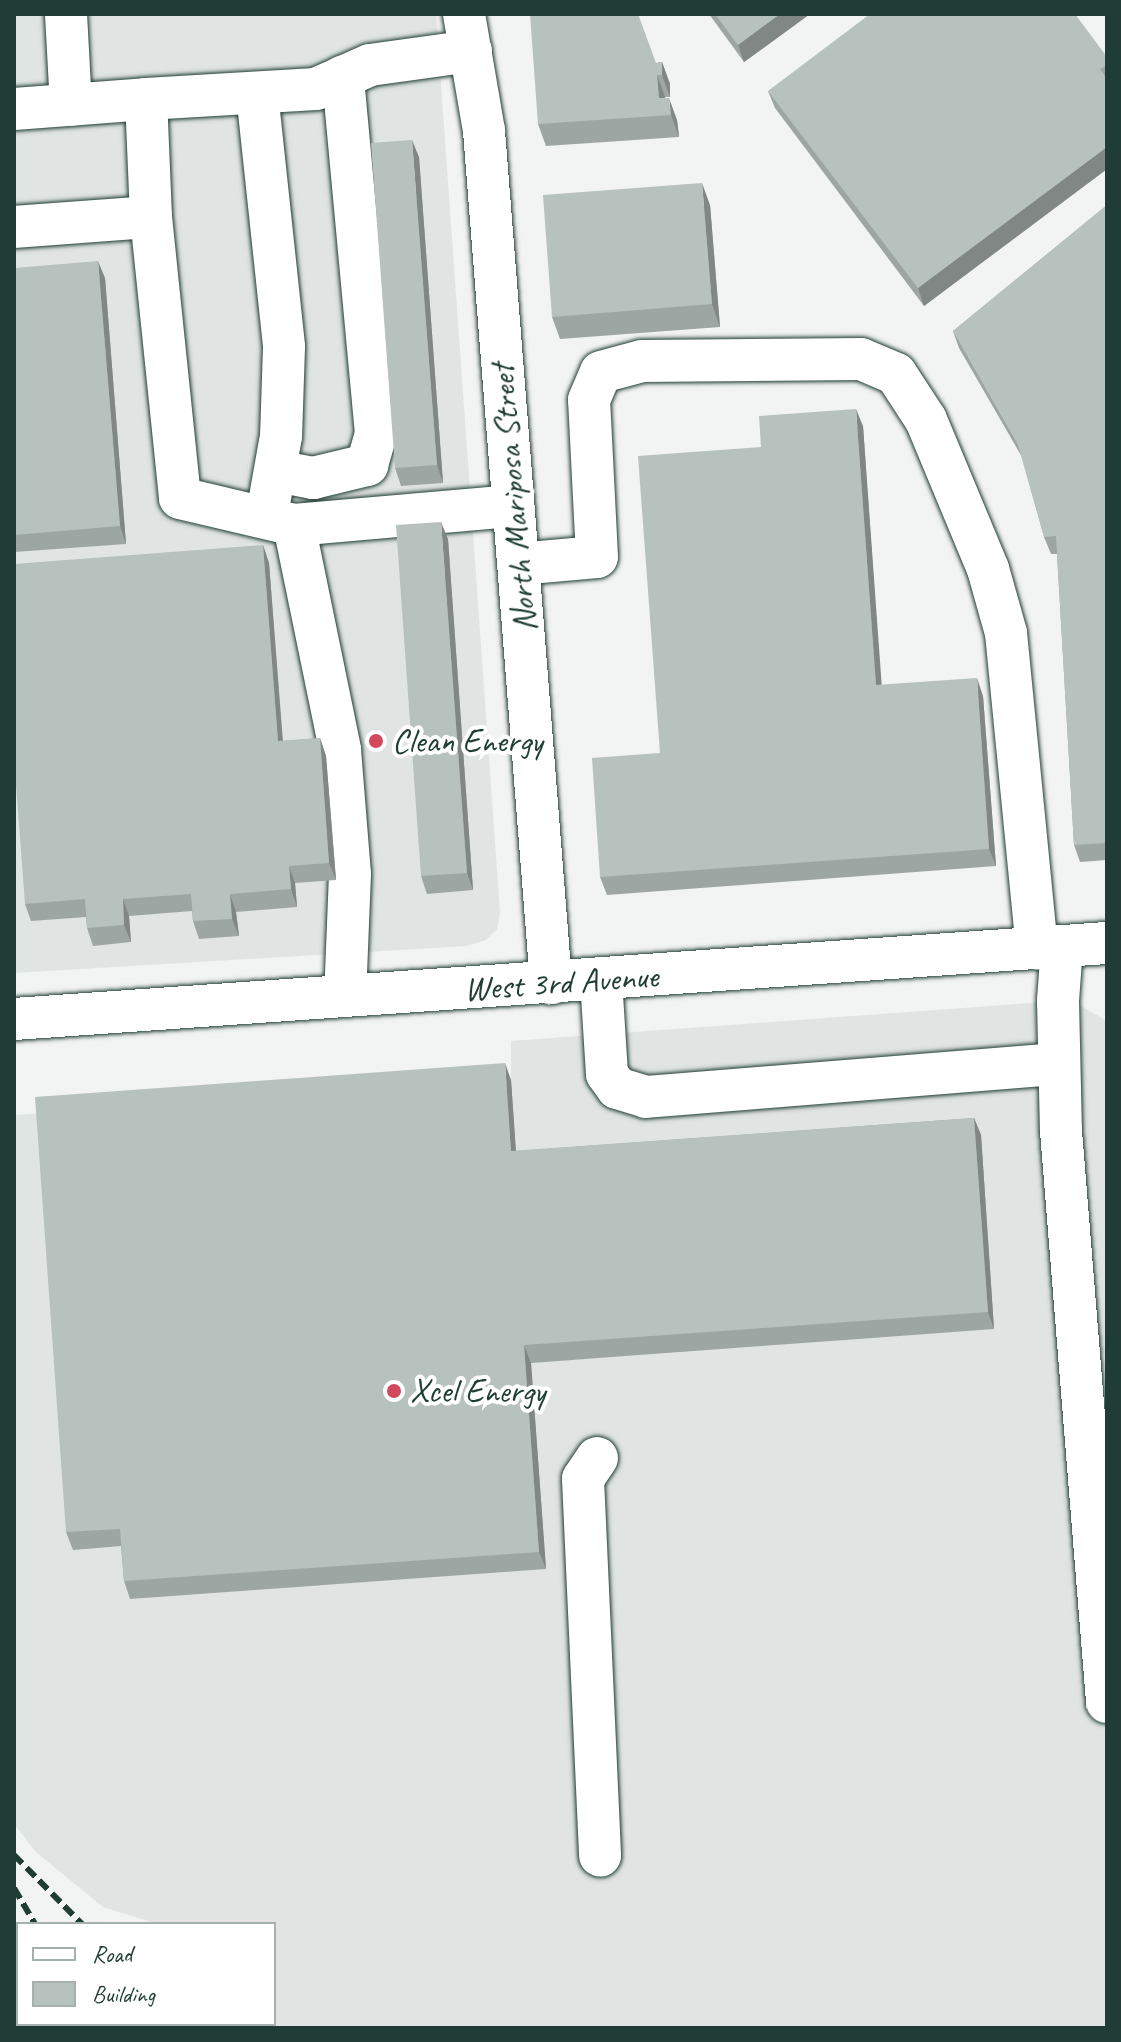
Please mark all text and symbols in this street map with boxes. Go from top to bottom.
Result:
street label: North Mariposa Street [481,361,545,635]
place label: Clean Energy [392,721,542,761]
marker: Clean Energy [367,732,385,750]
street label: West 3rd Avenue [463,955,659,1009]
place label: Xcel Energy [410,1371,545,1411]
marker: Xcel Energy [385,1382,403,1400]
legend [16,1922,276,2026]
text: Road [92,1939,132,1969]
text: Building [92,1979,155,2009]

